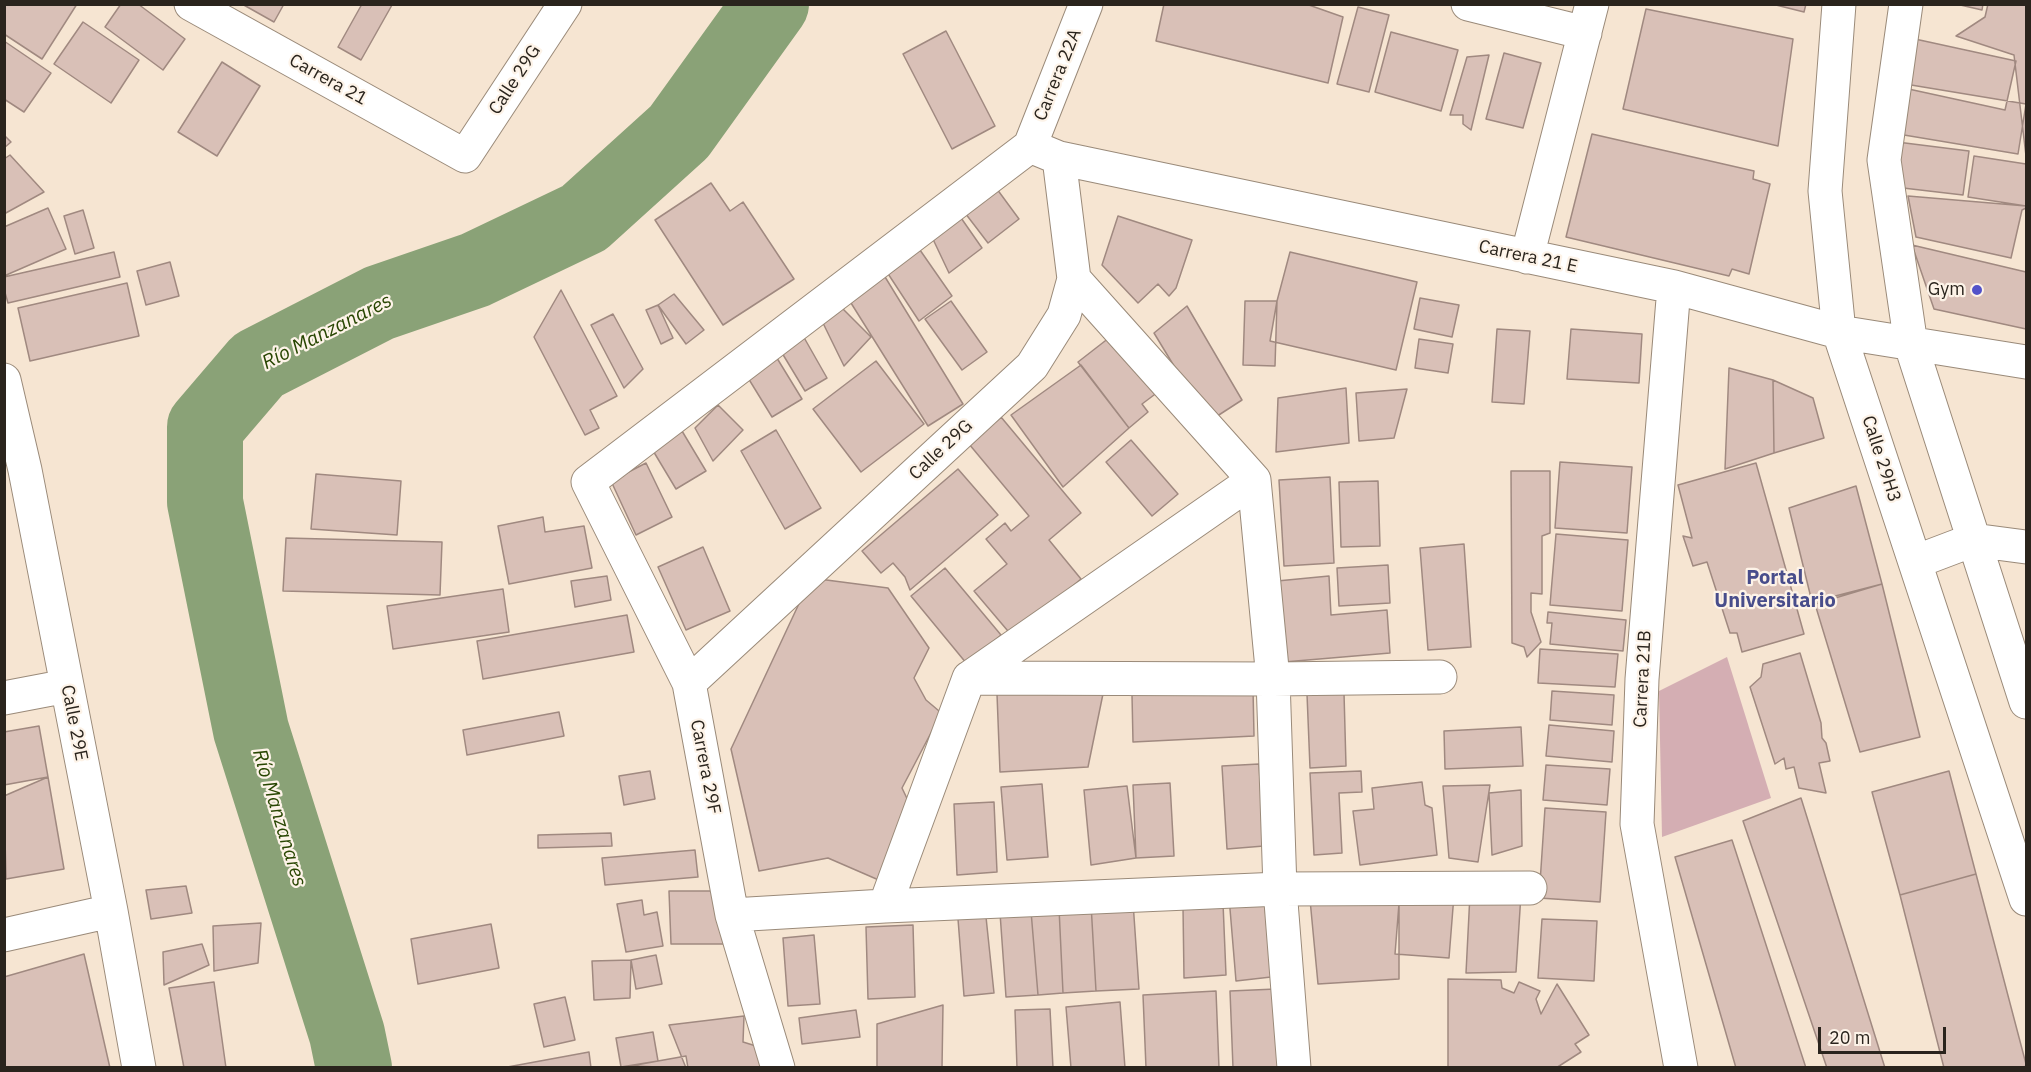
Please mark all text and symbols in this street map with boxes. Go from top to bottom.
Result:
street label: Carrera 22A [1030,26,1086,124]
street label: Calle 29G [485,41,545,119]
street label: Carrera 21 [285,50,371,110]
street label: Carrera 21 E [1477,236,1579,278]
place label: Gym [1928,279,1965,301]
marker: Gym [1970,283,1984,297]
water label: Río Manzanares [258,289,396,375]
street label: Calle 29H3 [1857,413,1905,505]
street label: Calle 29G [905,415,977,485]
district label: Portal Universitario [1714,566,1836,613]
street label: Carrera 21B [1630,630,1656,728]
street label: Calle 29E [56,683,92,763]
street label: Carrera 29F [685,718,725,816]
water label: Río Manzanares [247,746,311,890]
scale bar [1821,1015,1948,1053]
text: 20 m [1829,1026,1871,1049]

